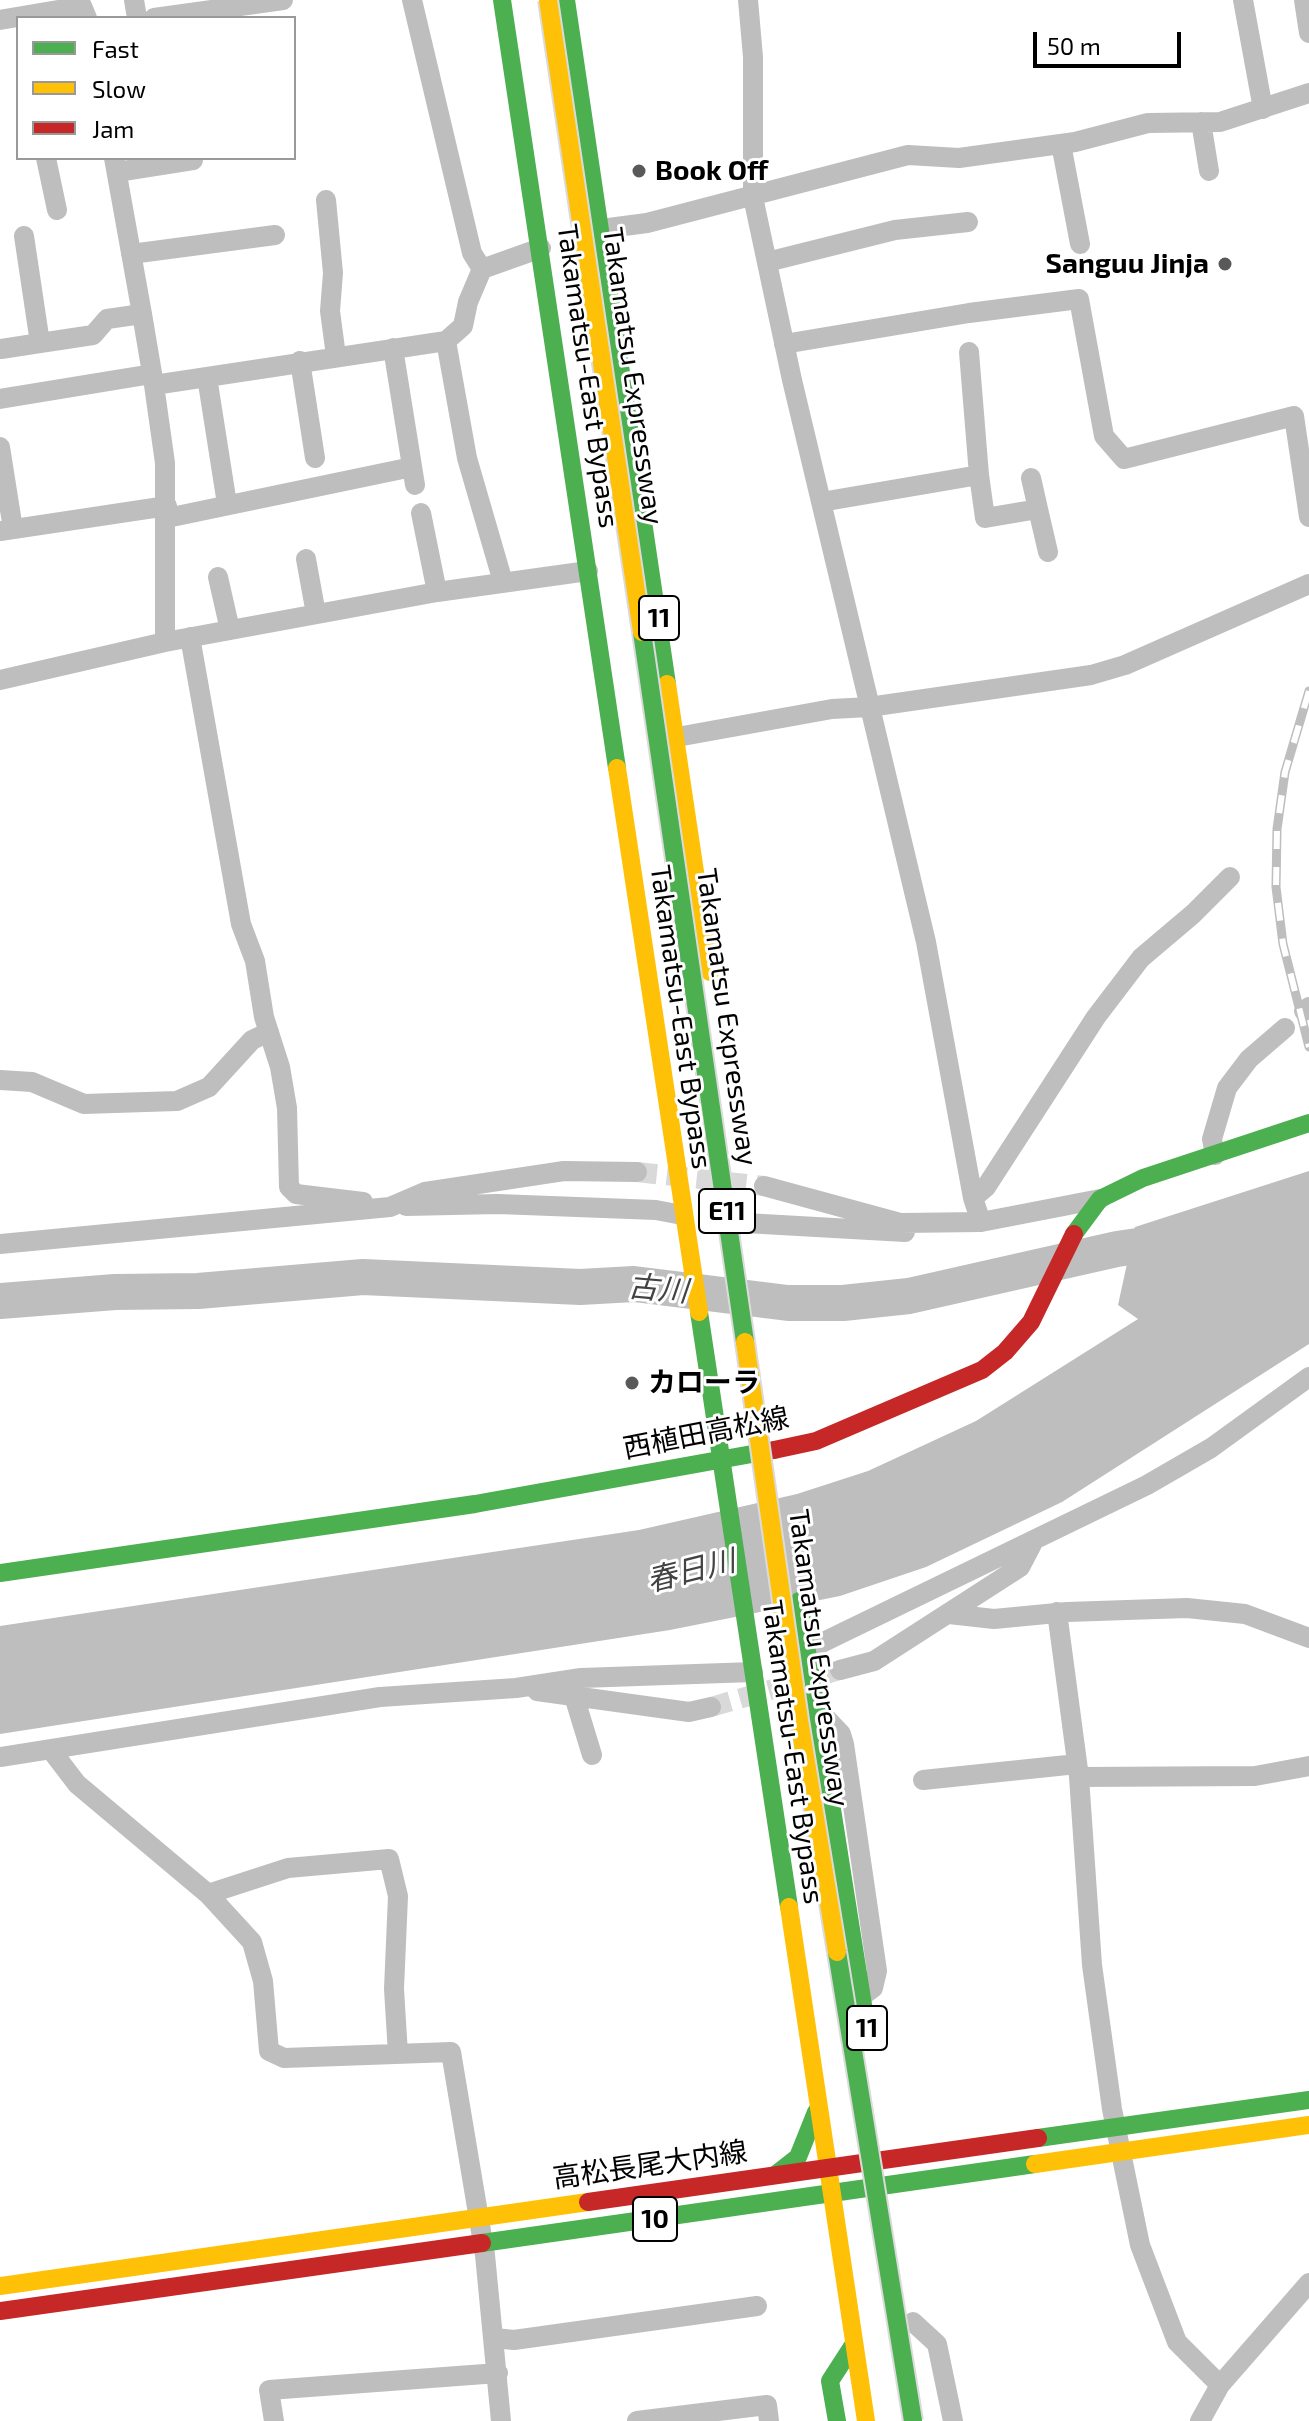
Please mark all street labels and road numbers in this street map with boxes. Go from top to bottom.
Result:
street label: Takamatsu-East Bypass [550,222,626,530]
street label: Takamatsu Expressway [595,225,671,527]
road number: 11 [639,596,679,640]
street label: Takamatsu-East Bypass [643,863,719,1171]
street label: Takamatsu Expressway [689,866,765,1168]
road number: E11 [699,1189,755,1233]
street label: 西植田高松線 [620,1400,792,1466]
street label: Takamatsu Expressway [781,1507,857,1809]
street label: Takamatsu-East Bypass [755,1598,831,1906]
road number: 11 [847,2006,887,2050]
street label: 高松長尾大内線 [551,2135,749,2195]
road number: 10 [633,2197,677,2241]

